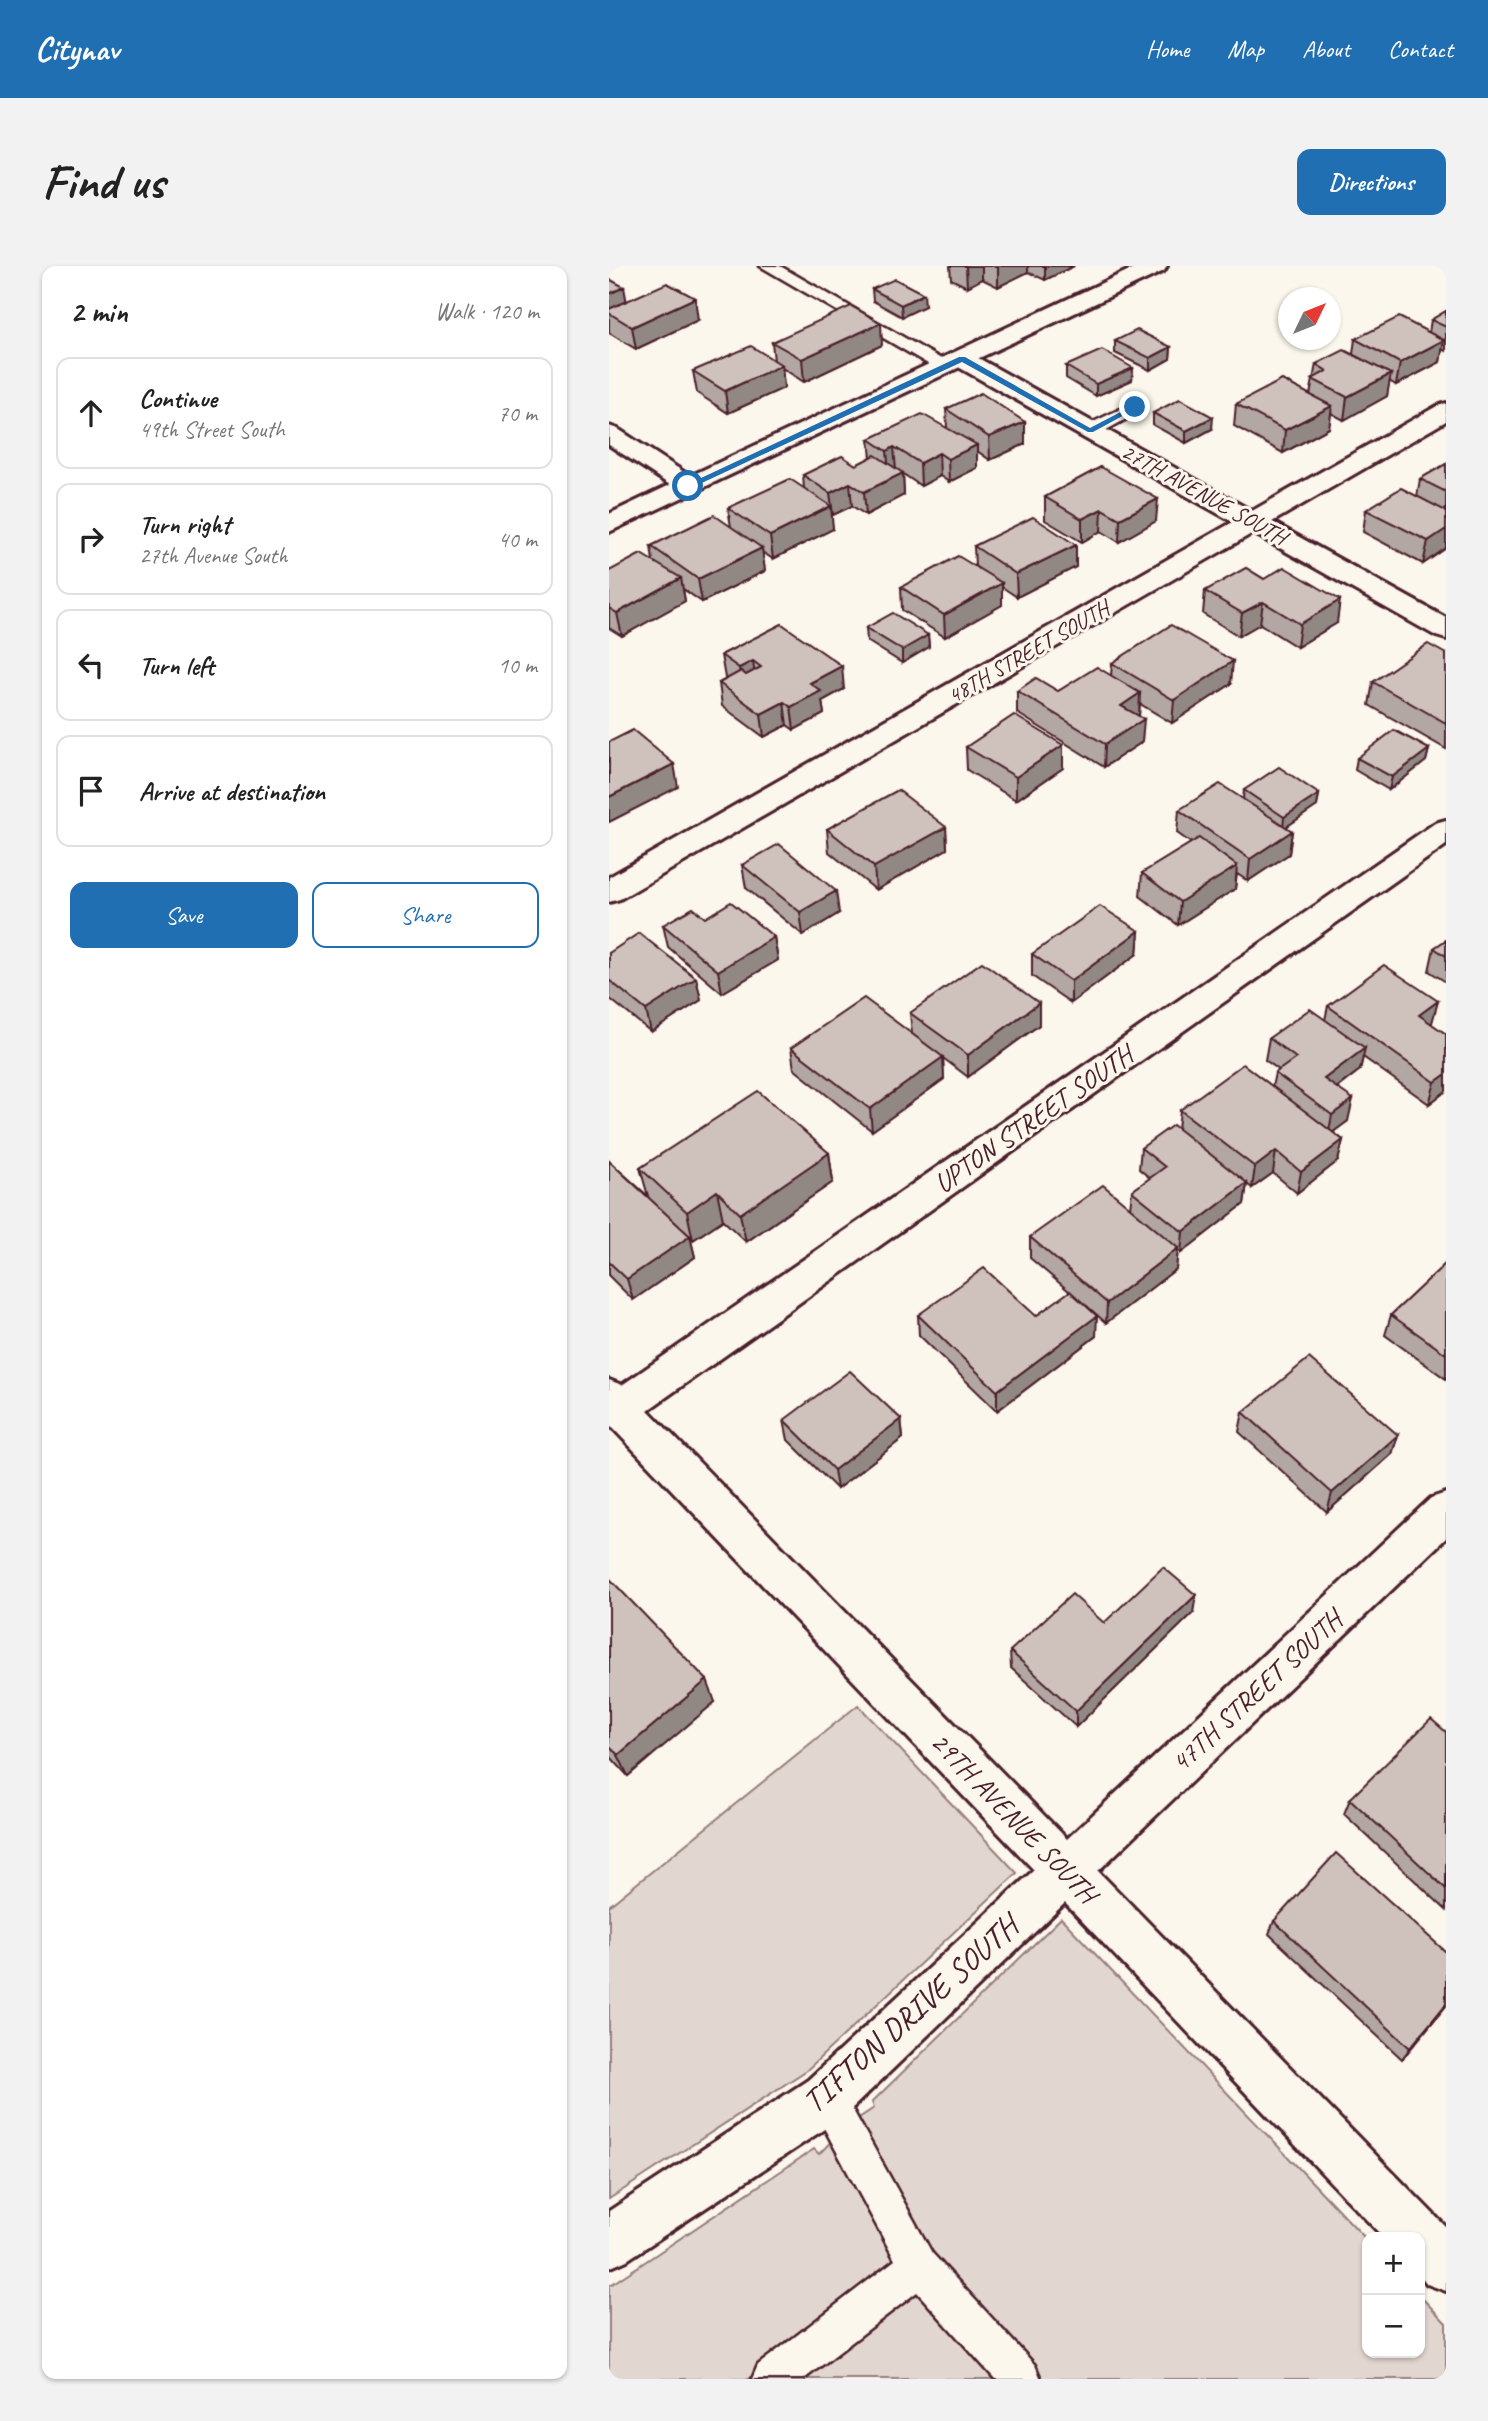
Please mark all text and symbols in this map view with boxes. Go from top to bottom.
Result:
text: Citynav [35,28,119,70]
text: Home [1146,34,1189,64]
text: Map [1227,34,1264,64]
text: About [1302,34,1350,64]
text: Contact [1388,34,1453,64]
button: Directions [1297,149,1446,215]
text: Find us [42,151,164,213]
north arrow [1278,287,1341,350]
text: 2 min [70,293,127,331]
text: Walk · 120 m [435,297,539,326]
text: Continue [139,382,217,415]
route end [1119,391,1150,422]
icon: ahead [72,394,110,432]
text: 70 m [498,399,537,428]
text: 49th Street South [139,415,285,444]
street label: 27TH AVENUE SOUTH [1116,437,1295,553]
route start [672,470,703,501]
text: Turn right [139,508,230,541]
icon: right [72,520,110,558]
text: 40 m [498,525,537,554]
text: 27th Avenue South [139,541,288,570]
street label: 48TH STREET SOUTH [942,592,1117,710]
icon: left [72,646,110,684]
text: Turn left [139,649,214,682]
text: 10 m [498,651,537,680]
icon: arrive [72,772,110,810]
text: Arrive at destination [139,775,325,808]
button: Save [70,882,298,948]
button: Share [312,882,539,948]
street label: UPTON STREET SOUTH [927,1035,1142,1200]
street label: 47TH STREET SOUTH [1163,1600,1352,1779]
street label: 29TH AVENUE SOUTH [924,1724,1107,1913]
street label: TIFTON DRIVE SOUTH [793,1902,1031,2122]
map controls [1362,2232,1425,2358]
button: + [1362,2232,1425,2295]
button: − [1362,2295,1425,2358]

